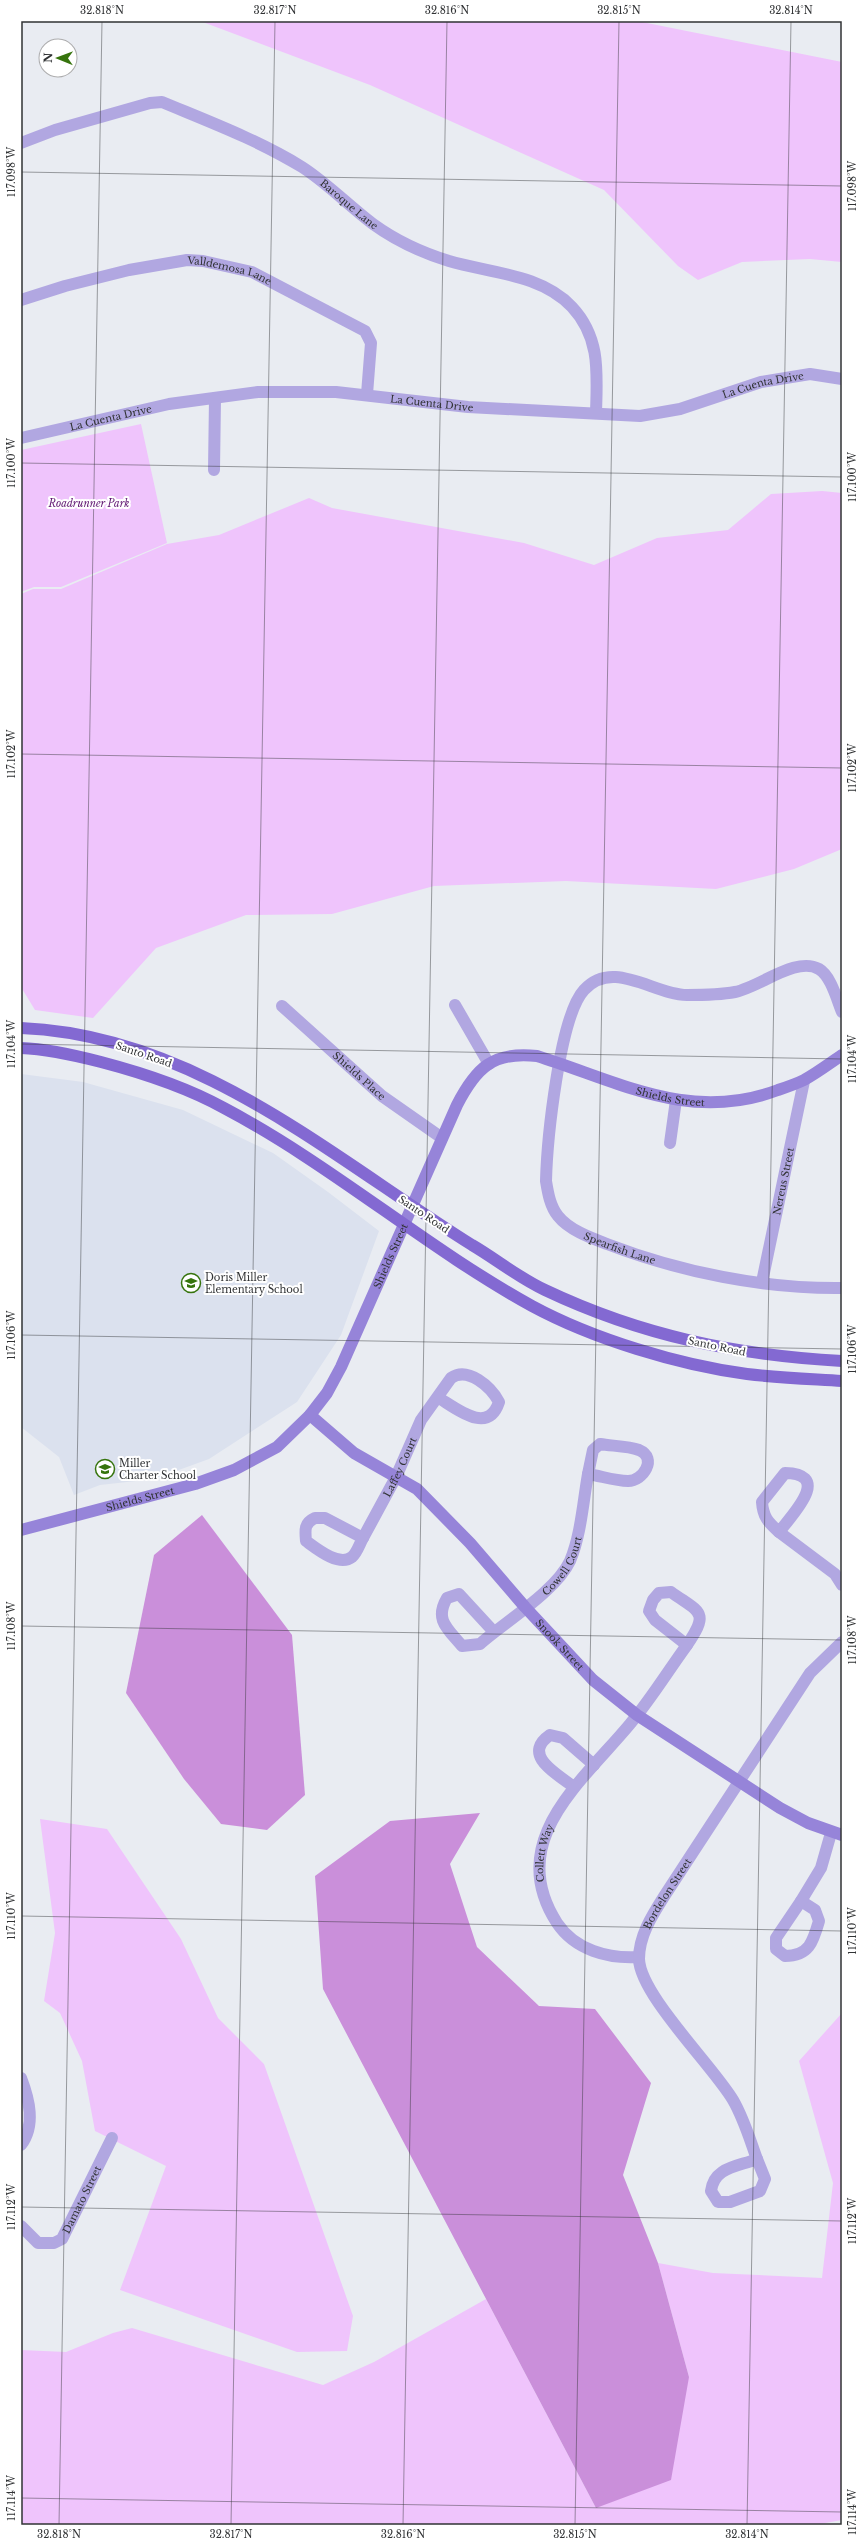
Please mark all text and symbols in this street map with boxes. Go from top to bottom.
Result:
text: 32.818°N [80,4,124,17]
text: 32.817°N [254,4,297,17]
text: 32.816°N [425,4,469,17]
text: 32.815°N [597,4,641,17]
text: 32.814°N [769,4,813,17]
north arrow [38,38,78,78]
text: N [41,52,55,63]
text: 117.098°W [5,146,18,197]
text: 117.098°W [846,160,859,211]
street label: Baroque Lane [317,177,381,233]
street label: Valldemosa Lane [186,254,274,288]
street label: La Cuenta Drive [721,369,805,401]
street label: La Cuenta Drive [389,392,474,414]
street label: La Cuenta Drive [69,402,153,434]
text: 117.100°W [5,438,18,488]
text: 117.100°W [846,452,859,502]
park label: Roadrunner Park [48,497,129,510]
text: 117.102°W [5,729,18,778]
text: 117.102°W [846,743,859,792]
text: 117.104°W [5,1020,18,1068]
text: 117.104°W [846,1035,859,1083]
street label: Santo Road [114,1039,174,1070]
street label: Shields Place [330,1049,388,1103]
street label: Shields Street [634,1084,705,1109]
street label: Nereus Street [770,1146,797,1216]
street label: Santo Road [396,1193,452,1236]
street label: Shields Street [371,1221,411,1291]
street label: Spearfish Lane [582,1229,657,1267]
place label: Doris Miller Elementary School [205,1271,303,1296]
school or university icon: Doris Miller Elementary School [180,1272,202,1294]
text: 117.106°W [5,1310,18,1360]
text: 117.106°W [846,1324,859,1374]
street label: Santo Road [687,1334,747,1359]
street label: Laffey Court [380,1435,420,1499]
place label: Miller Charter School [119,1457,196,1482]
school or university icon: Miller Charter School [94,1458,116,1480]
street label: Shields Street [105,1484,176,1514]
street label: Cowell Court [539,1535,585,1598]
text: 117.108°W [5,1601,18,1650]
text: 117.108°W [846,1615,859,1664]
street label: Snook Street [533,1616,587,1673]
street label: Collett Way [533,1821,557,1883]
street label: Bordelon Street [641,1856,694,1931]
text: 117.110°W [5,1892,18,1940]
text: 117.110°W [846,1907,859,1955]
street label: Damato Street [60,2164,104,2236]
text: 117.112°W [5,2184,18,2230]
text: 117.112°W [846,2198,859,2244]
text: 117.114°W [5,2475,18,2521]
text: 117.114°W [846,2489,859,2535]
text: 32.818°N [37,2528,81,2541]
text: 32.817°N [210,2528,253,2541]
text: 32.816°N [381,2528,425,2541]
text: 32.815°N [553,2528,597,2541]
text: 32.814°N [725,2528,769,2541]

